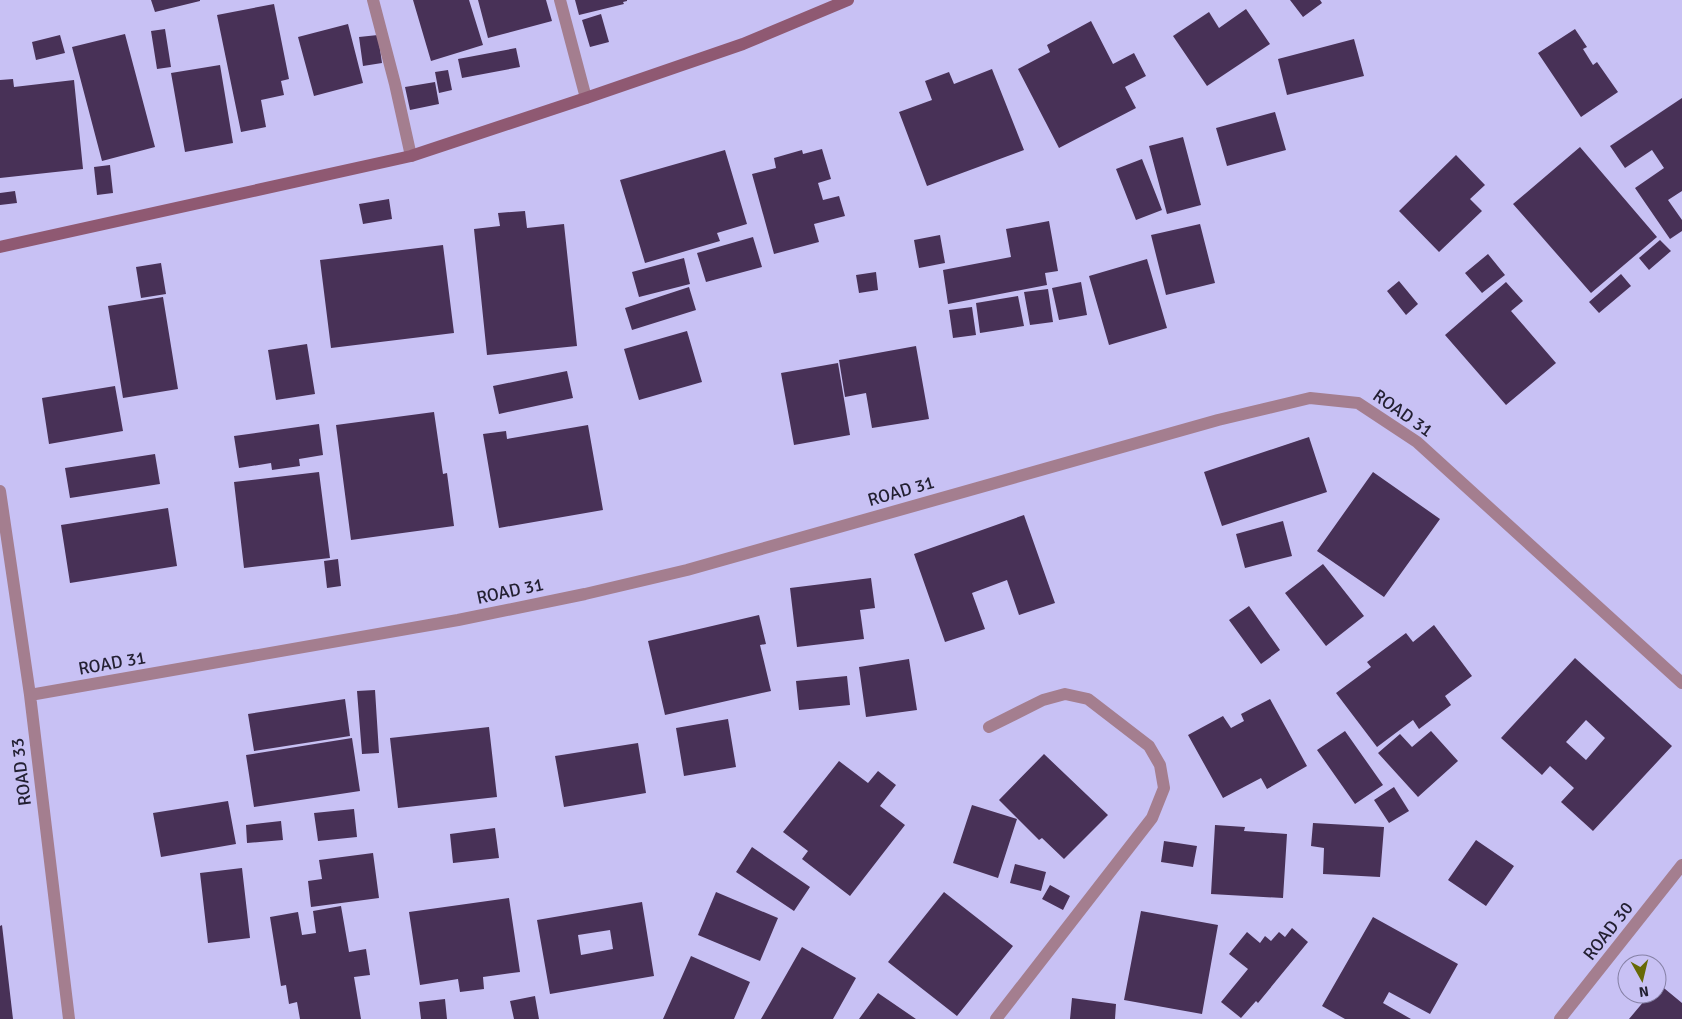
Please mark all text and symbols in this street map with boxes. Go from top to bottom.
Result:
street label: ROAD 31 [1369,384,1437,442]
street label: ROAD 31 [865,471,937,511]
street label: ROAD 31 [474,573,546,609]
street label: ROAD 31 [76,646,148,680]
street label: ROAD 33 [6,737,36,807]
street label: ROAD 30 [1578,897,1638,965]
north arrow [1617,954,1667,1004]
text: N [1638,982,1650,1000]

